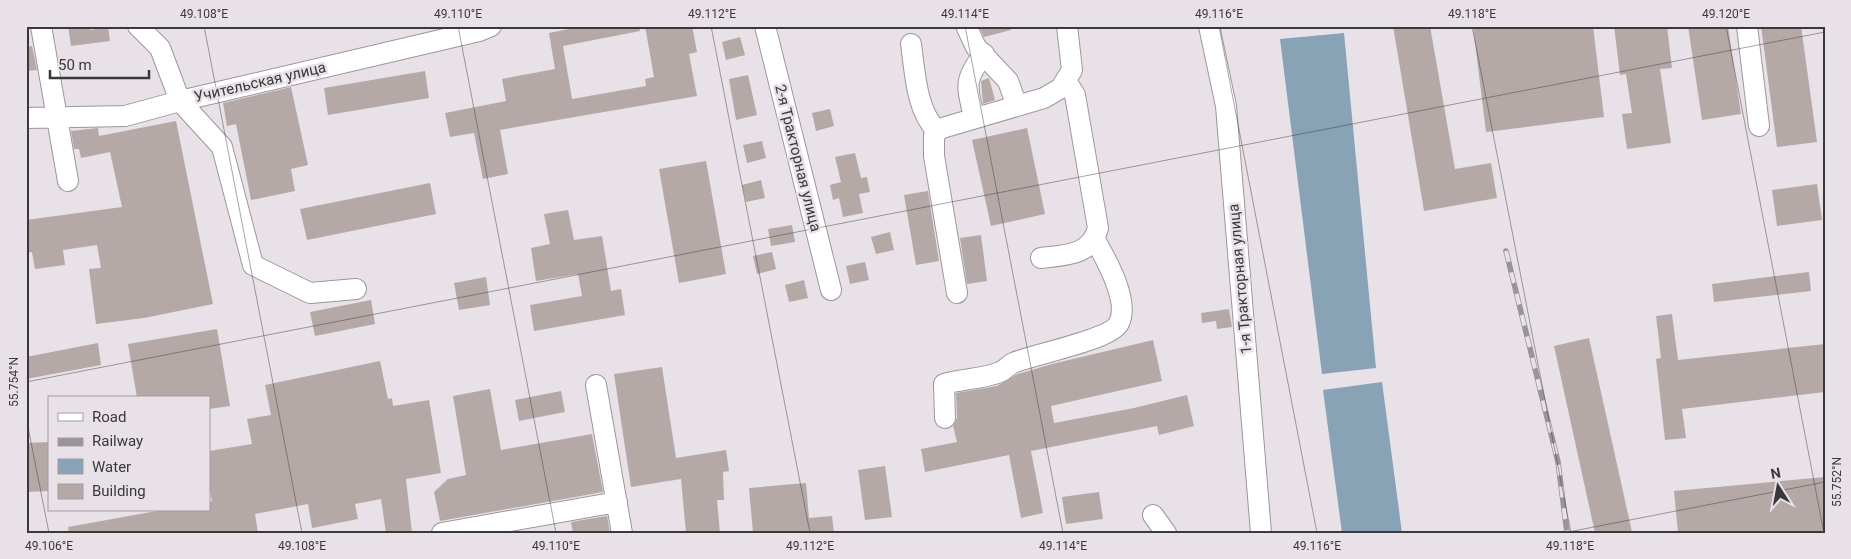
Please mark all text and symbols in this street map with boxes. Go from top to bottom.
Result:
text: 49.108°E [180,7,228,21]
text: 49.110°E [434,7,482,21]
text: 49.112°E [688,7,736,21]
text: 49.114°E [941,7,989,21]
text: 49.116°E [1195,7,1243,21]
text: 49.118°E [1448,7,1496,21]
text: 49.120°E [1702,7,1750,21]
scale bar [50,48,149,80]
text: 50 m [58,56,92,74]
street label: Учительская улица [192,58,328,106]
street label: 2-я Тракторная улица [771,83,825,233]
street label: 1-я Тракторная улица [1224,203,1256,355]
text: 55.754°N [7,357,21,407]
legend [48,396,210,512]
text: Road [92,408,126,426]
text: Railway [92,432,143,450]
text: 55.752°N [1830,457,1844,507]
text: Water [92,458,131,476]
north arrow [1754,462,1804,512]
text: N [1769,464,1782,482]
text: Building [92,482,146,500]
text: 49.106°E [25,539,73,553]
text: 49.108°E [278,539,326,553]
text: 49.110°E [532,539,580,553]
text: 49.112°E [786,539,834,553]
text: 49.114°E [1039,539,1087,553]
text: 49.116°E [1293,539,1341,553]
text: 49.118°E [1546,539,1594,553]

